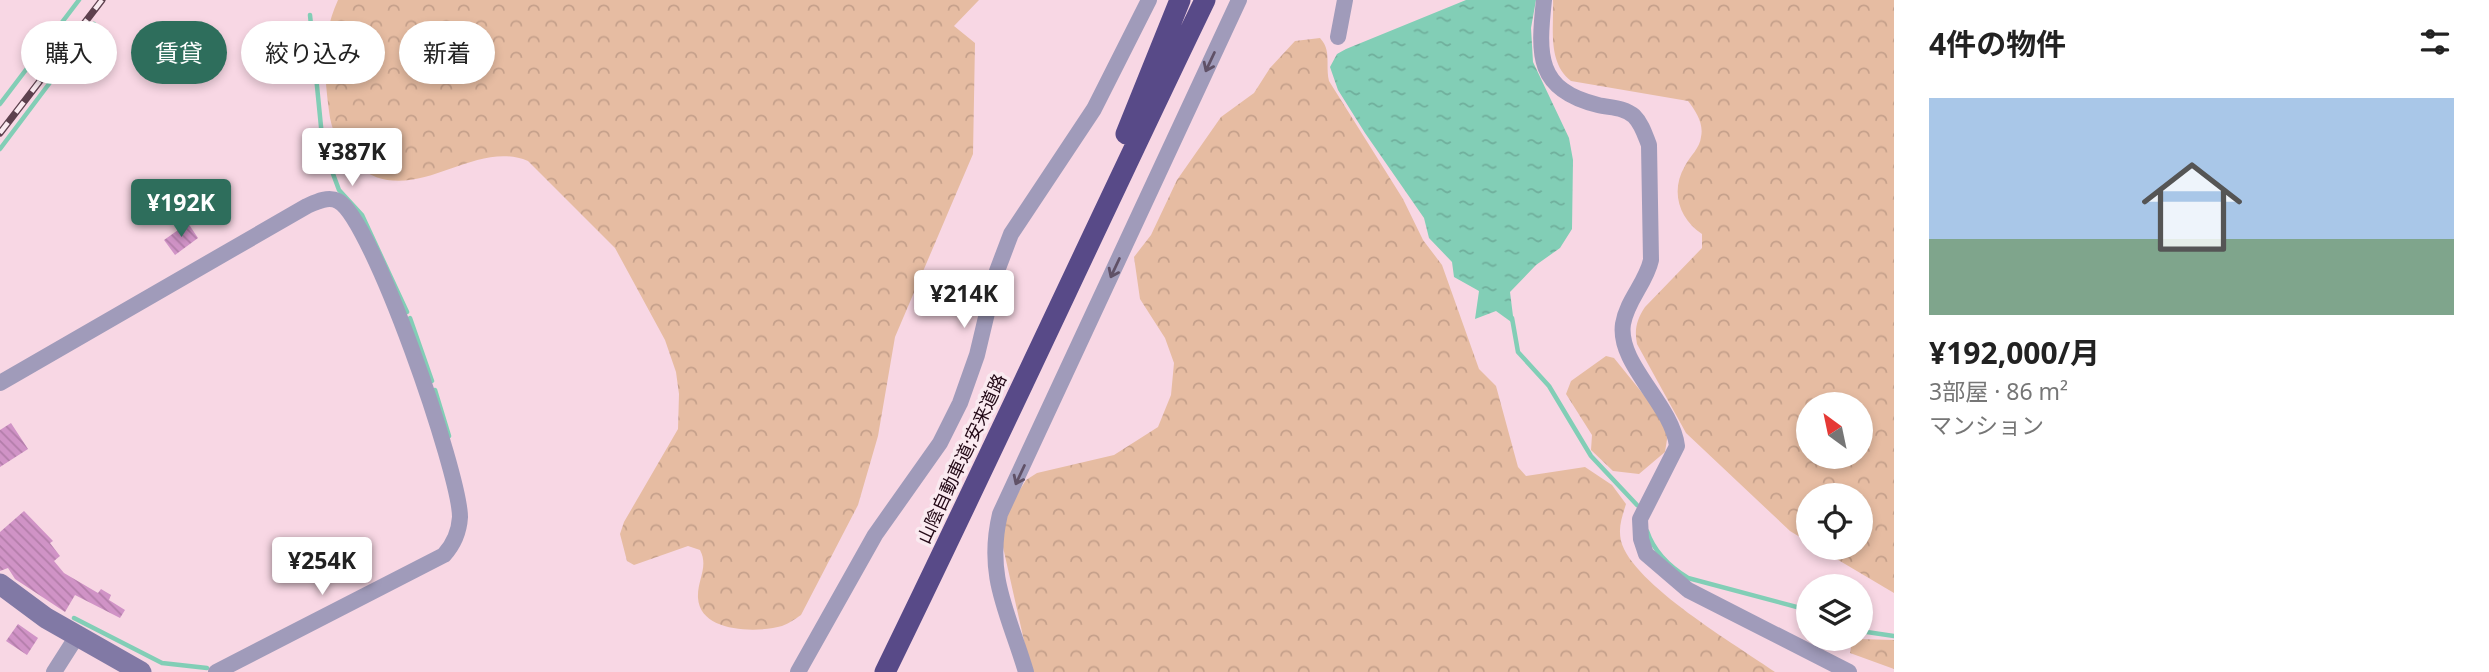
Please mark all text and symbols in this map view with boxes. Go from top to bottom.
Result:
chip: 購入 [21,21,117,84]
chip: 賃貸 [131,21,227,84]
chip: 絞り込み [241,21,385,84]
chip: 新着 [399,21,495,84]
text: 4件の物件 [1929,23,2066,64]
icon: filters [2416,23,2454,61]
one-way arrow [1203,51,1217,72]
pin: ¥387K [303,128,401,188]
text: ¥387K [318,135,386,167]
icon: home [2129,144,2255,270]
pin: ¥192K [132,180,230,239]
text: ¥192K [147,186,215,218]
one-way arrow [1108,257,1121,278]
pin: ¥214K [915,270,1013,330]
text: ¥214K [930,277,998,309]
text: ¥192,000/月 [1929,332,2100,373]
street label: 山陰自動車道;安来道路 [911,370,1011,547]
text: 3部屋 · 86 m² [1929,375,2068,407]
north arrow [1796,392,1872,469]
map controls [1796,392,1873,651]
text: マンション [1929,409,2044,441]
one-way arrow [1013,464,1026,485]
button: locate [1796,483,1873,560]
pin: ¥254K [273,538,371,597]
text: ¥254K [288,544,356,576]
button: layers [1796,574,1873,651]

